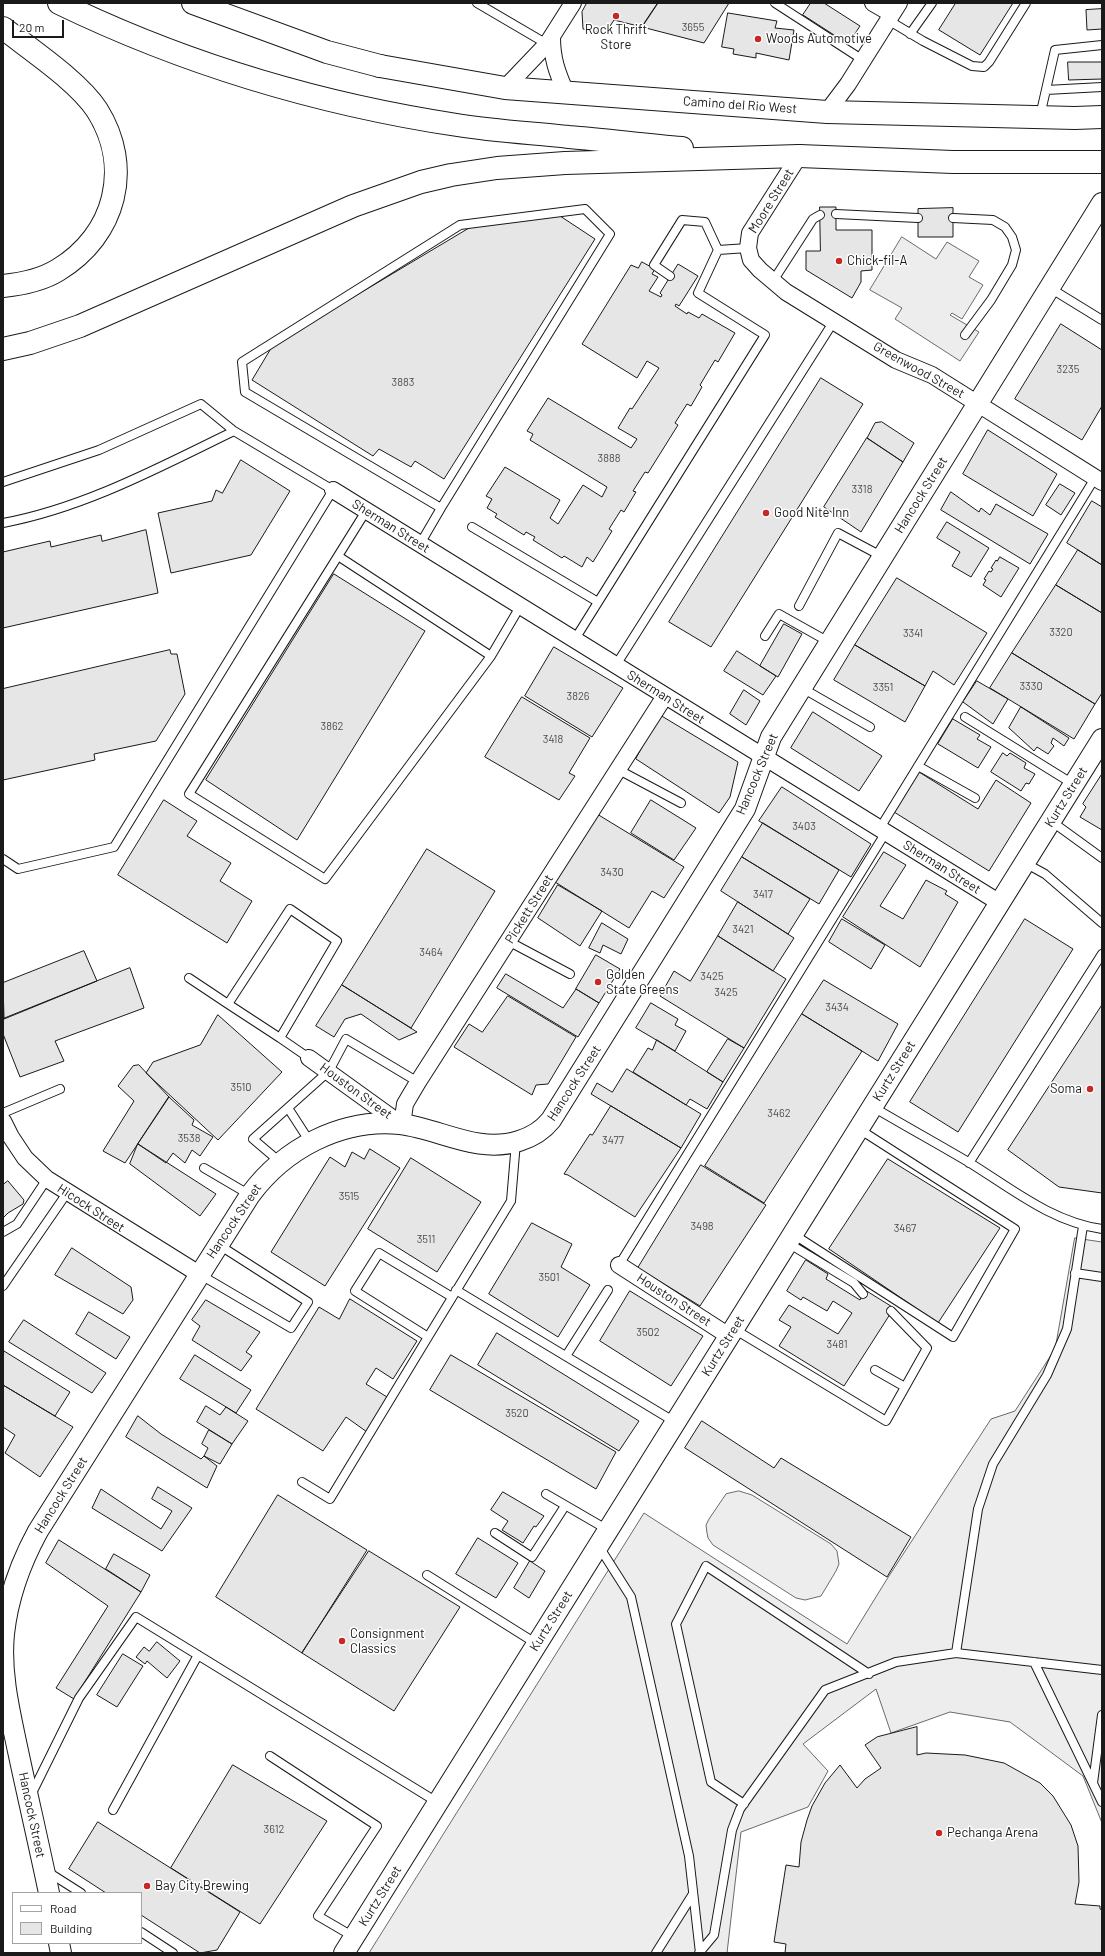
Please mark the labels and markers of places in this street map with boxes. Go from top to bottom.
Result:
marker: Rock Thrift Store [611,11,621,21]
place label: Rock Thrift Store [585,22,647,53]
place label: Woods Automotive [766,31,872,47]
marker: Woods Automotive [753,34,763,44]
place label: Chick-fil-A [847,253,907,269]
marker: Chick-fil-A [834,256,844,266]
place label: Good Nite Inn [774,505,849,521]
marker: Good Nite Inn [761,508,771,518]
place label: Golden State Greens [606,967,679,998]
marker: Golden State Greens [593,977,603,987]
place label: Soma [1050,1081,1082,1097]
marker: Soma [1085,1084,1095,1094]
place label: Consignment Classics [350,1626,425,1657]
marker: Consignment Classics [337,1636,347,1646]
place label: Pechanga Arena [947,1825,1038,1841]
marker: Pechanga Arena [934,1828,944,1838]
place label: Bay City Brewing [155,1878,249,1894]
marker: Bay City Brewing [142,1881,152,1891]

